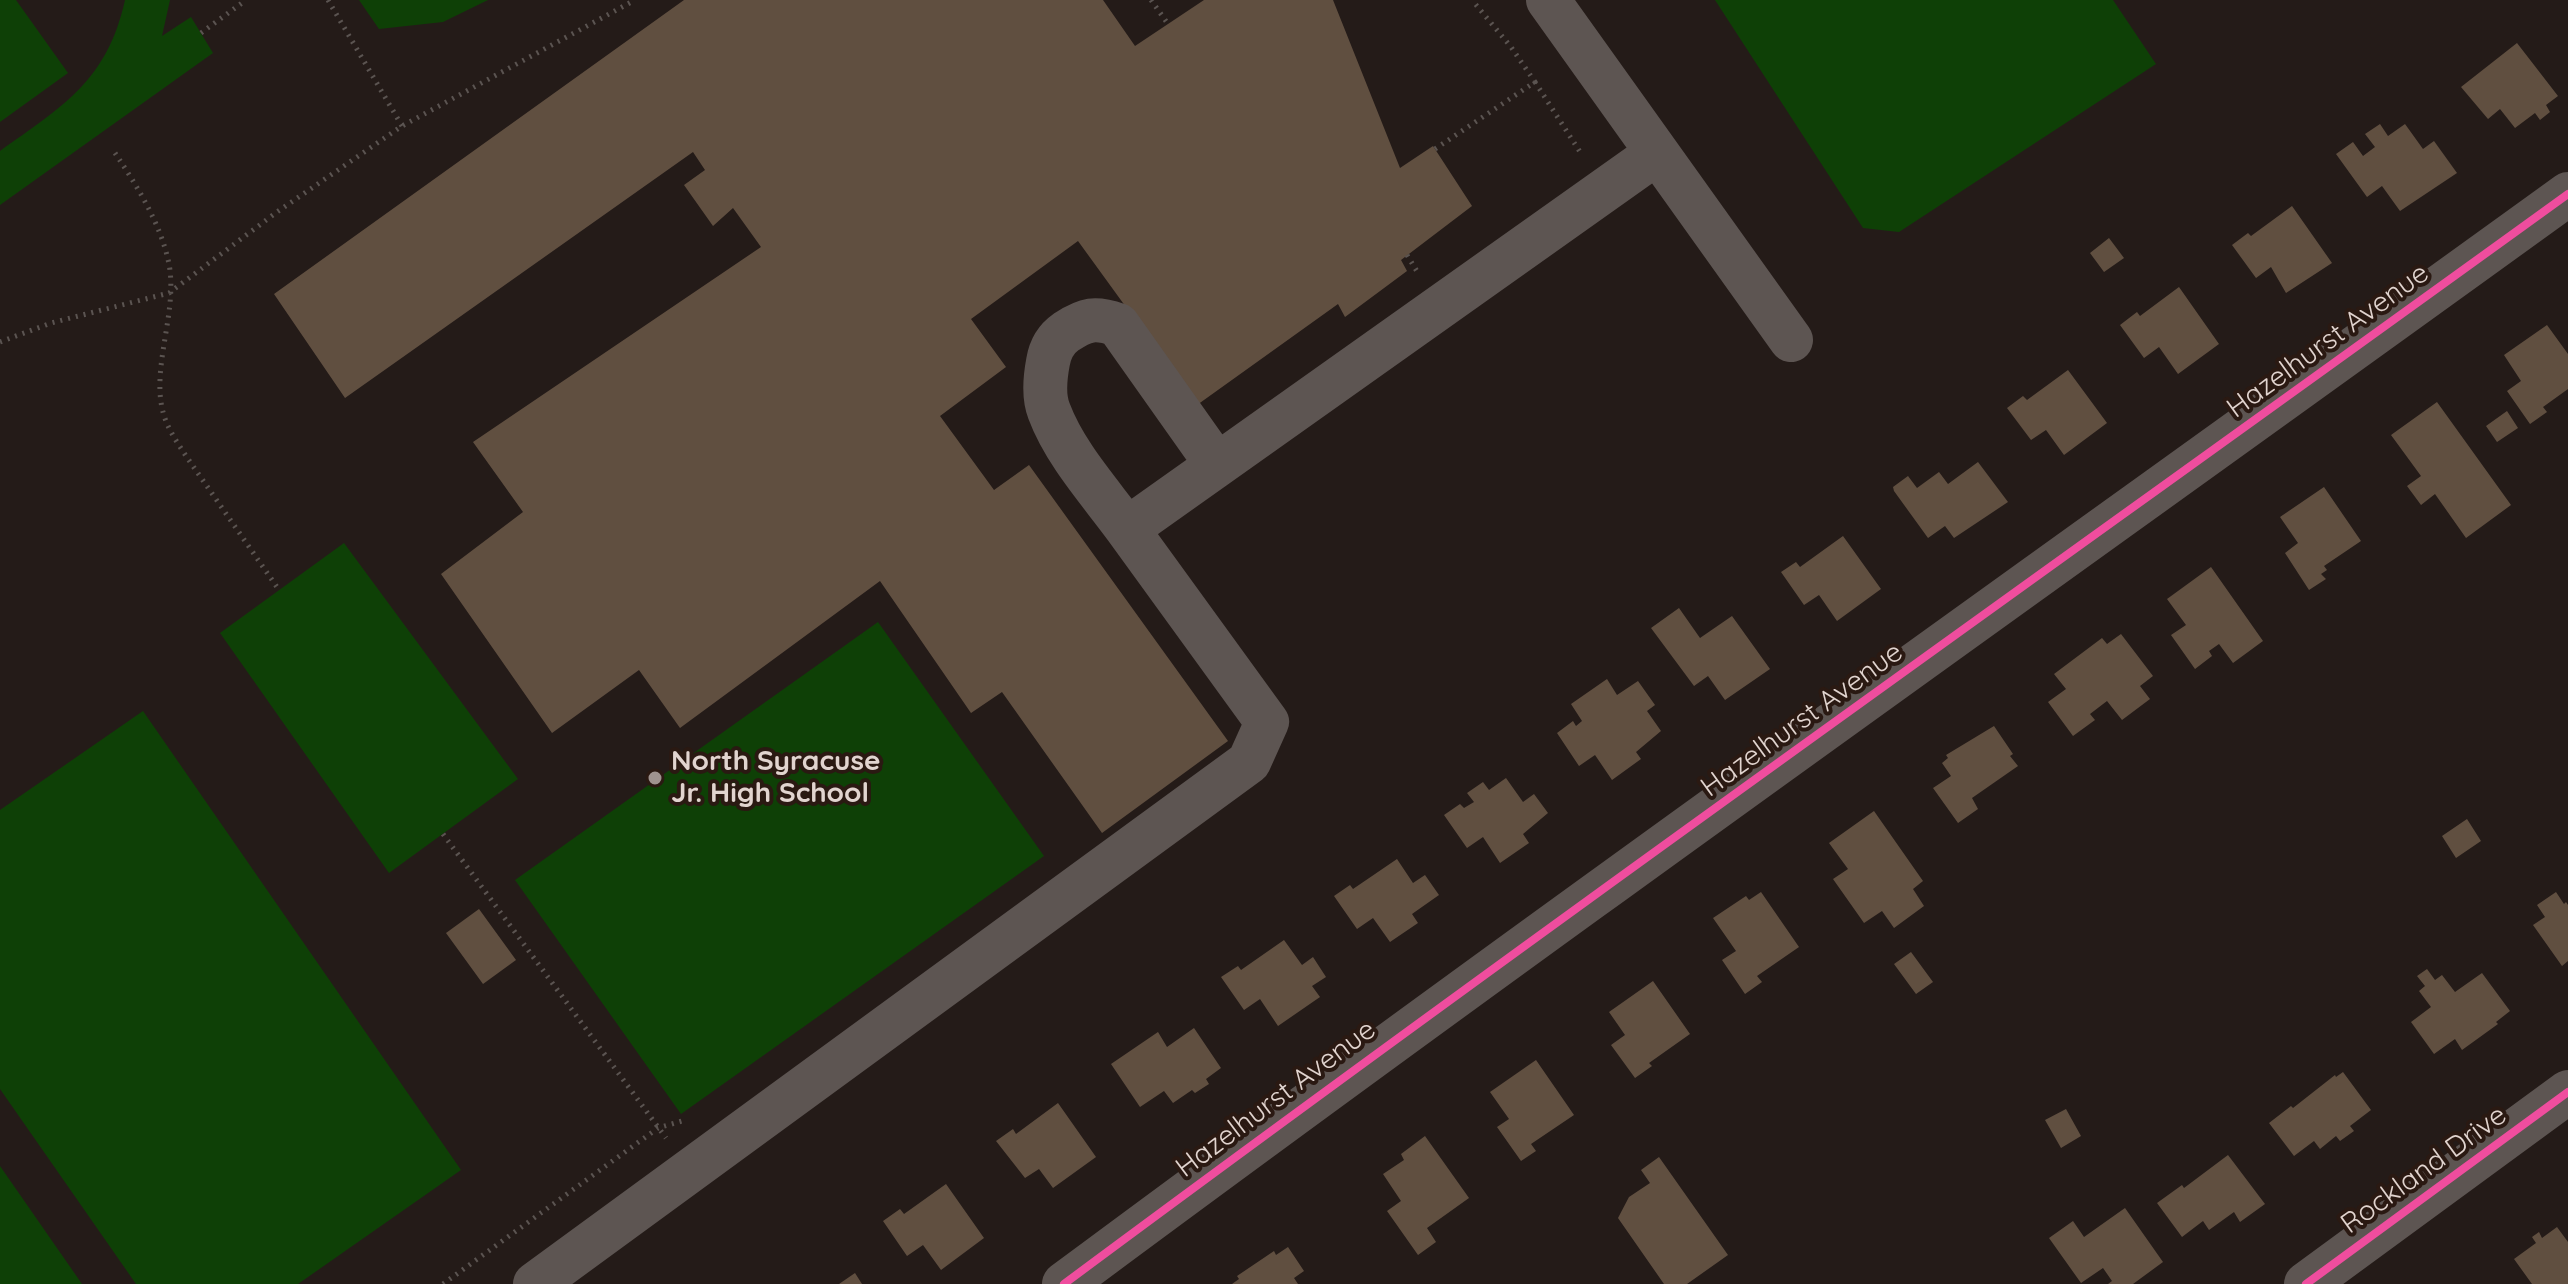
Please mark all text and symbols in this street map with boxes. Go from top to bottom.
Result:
street label: Hazelhurst Avenue [2221,257,2435,425]
street label: Hazelhurst Avenue [1695,636,1909,804]
place label: North Syracuse Jr. High School [671,745,880,811]
marker: North Syracuse Jr. High School [646,769,664,787]
street label: Hazelhurst Avenue [1170,1013,1382,1185]
street label: Rockland Drive [2335,1099,2513,1241]

